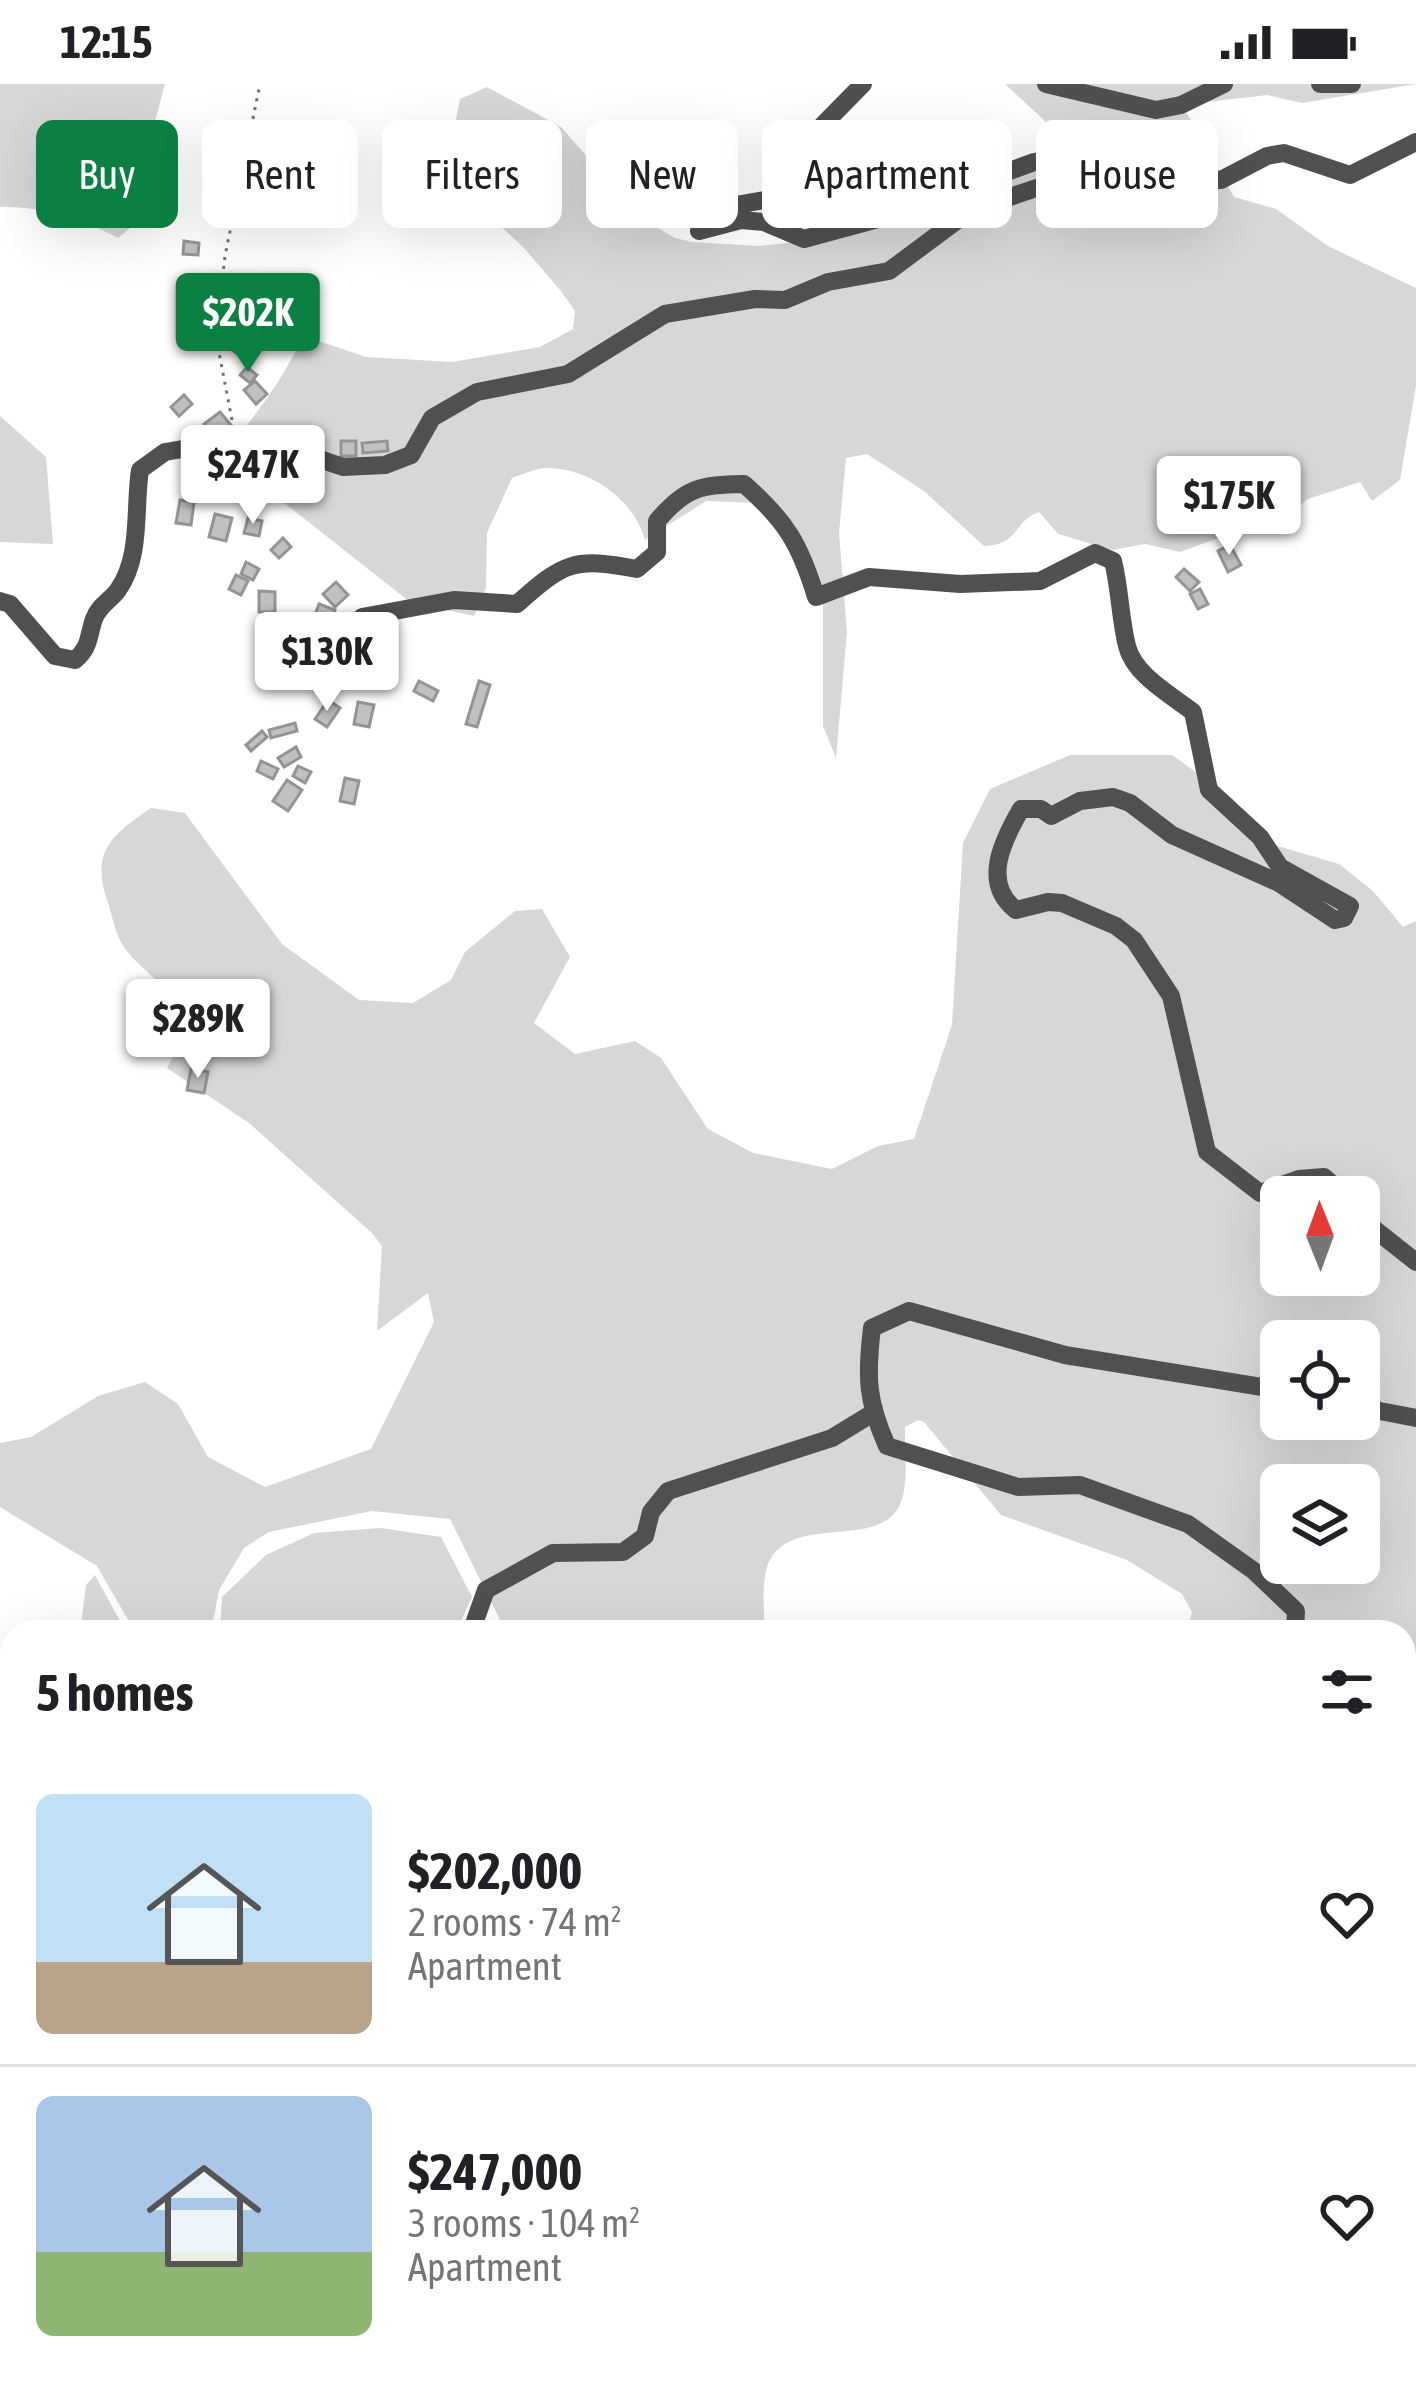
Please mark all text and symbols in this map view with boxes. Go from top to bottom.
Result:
text: 12:15 [60,16,153,68]
chip: Buy [36,120,178,228]
chip: Rent [202,120,358,228]
chip: Filters [382,120,562,228]
chip: New [586,120,738,228]
chip: Apartment [762,120,1012,228]
chip: House [1036,120,1218,228]
pin: $202K [164,273,332,375]
text: $202K [203,290,293,334]
pin: $247K [169,425,337,527]
text: $247K [208,442,298,486]
pin: $175K [1145,456,1313,558]
text: $175K [1184,473,1274,517]
pin: $130K [243,612,411,714]
text: $130K [282,629,372,673]
pin: $289K [114,979,282,1081]
text: $289K [153,996,243,1040]
north arrow [1260,1176,1380,1296]
map controls [1260,1176,1380,1584]
button: locate [1260,1320,1380,1440]
button: layers [1260,1464,1380,1584]
icon: filters [1314,1659,1380,1725]
text: 5 homes [36,1663,194,1722]
text: $202,000 [408,1841,582,1900]
icon: home [132,1842,276,1986]
icon: heart [1314,1881,1380,1947]
text: 2 rooms · 74 m² [408,1900,622,1944]
text: Apartment [408,1944,562,1988]
text: $247,000 [408,2142,582,2201]
icon: home [132,2144,276,2288]
icon: heart [1314,2183,1380,2249]
text: 3 rooms · 104 m² [408,2201,640,2245]
text: Apartment [408,2245,562,2289]

